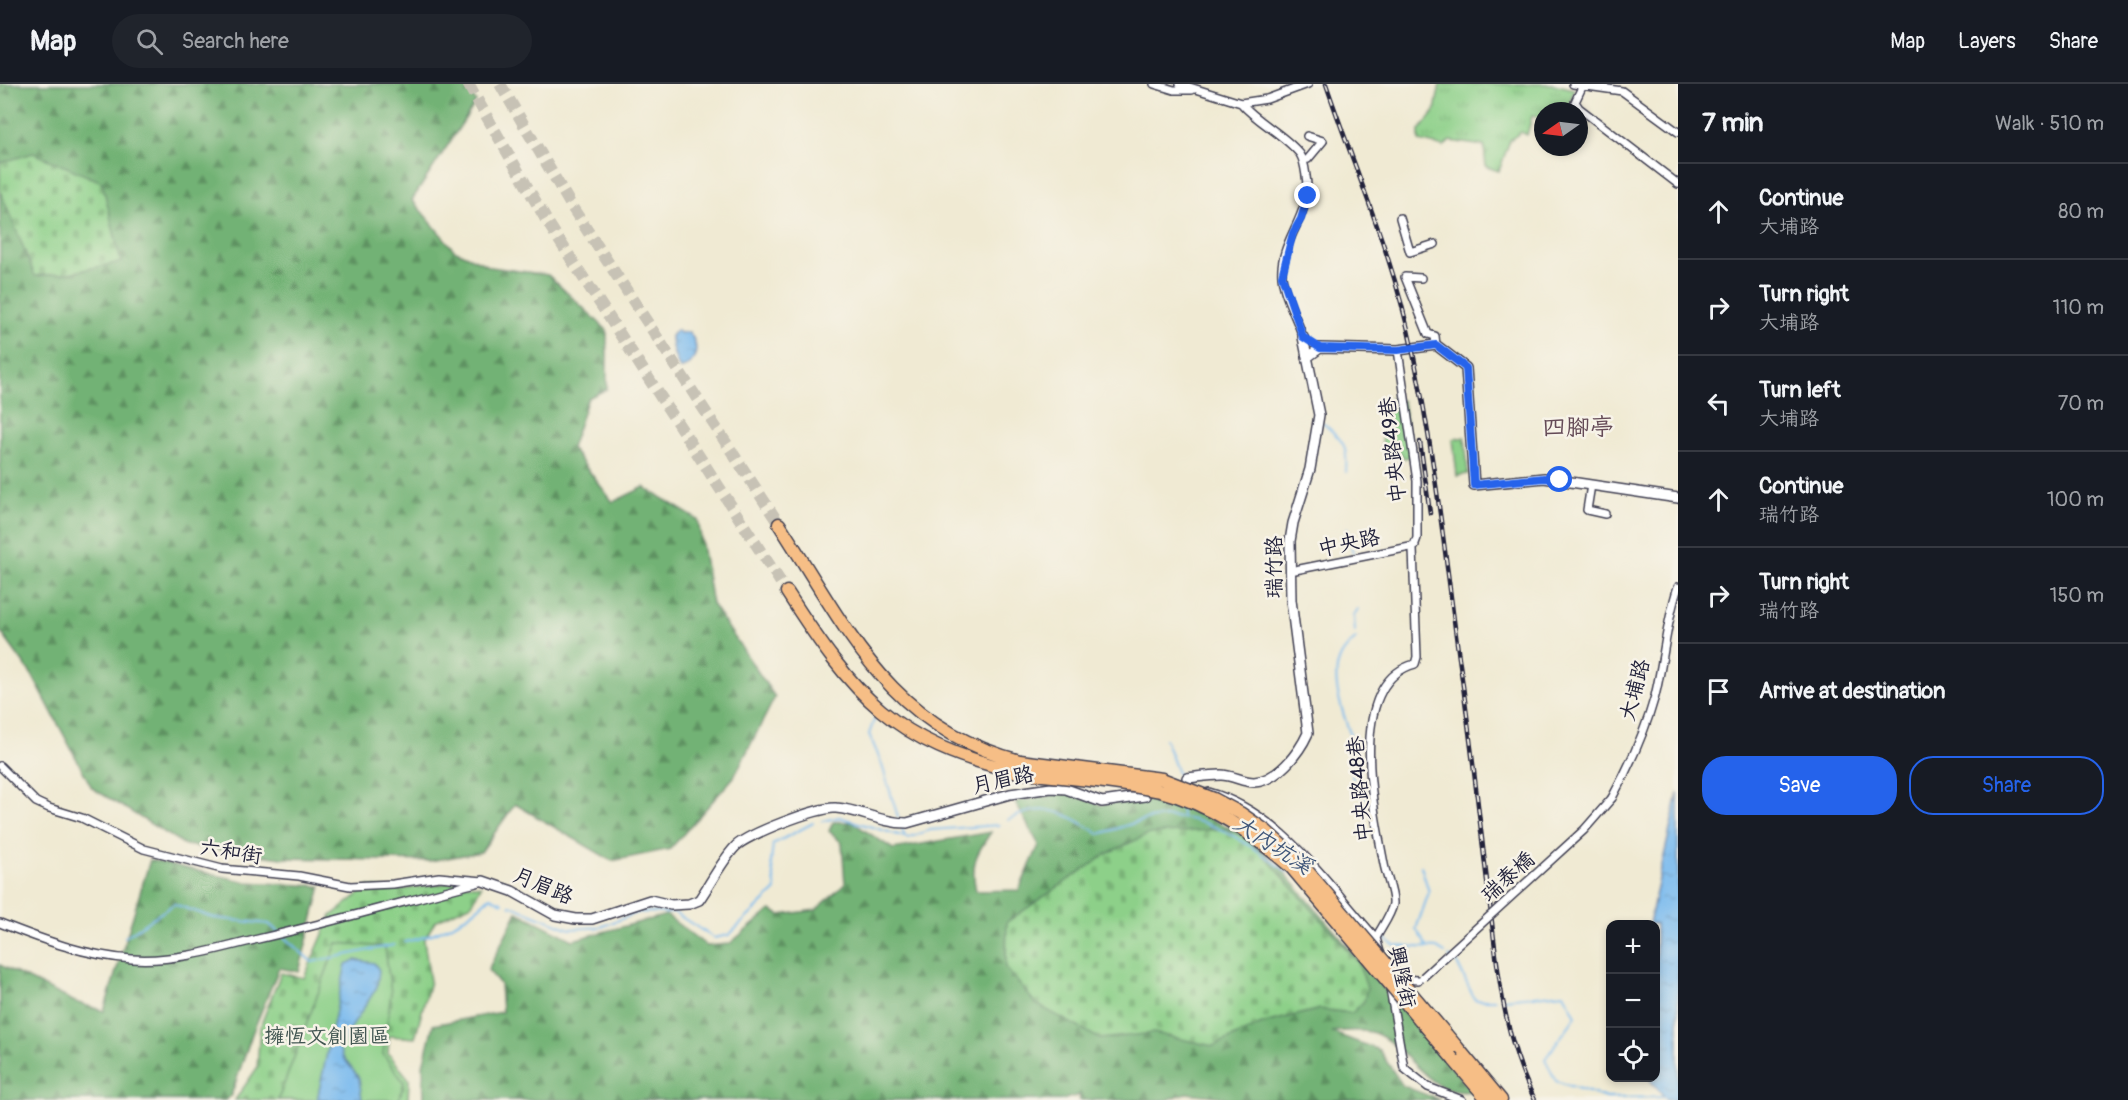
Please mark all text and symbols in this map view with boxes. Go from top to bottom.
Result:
search box [112,14,532,68]
text: Map [30,24,76,59]
icon: search [133,25,166,58]
text: Search here [181,27,289,55]
text: Map [1890,28,1925,55]
text: Layers [1958,28,2016,55]
text: Share [2049,28,2098,55]
north arrow [1534,102,1588,156]
text: 7 min [1702,107,1764,139]
text: Walk · 510 m [1995,111,2104,136]
route end [1294,182,1320,208]
text: Continue [1759,184,1843,212]
icon: ahead [1702,195,1735,228]
text: 80 m [2058,199,2104,224]
text: 大埔路 [1759,214,1819,239]
text: Turn right [1759,280,1849,308]
icon: right [1702,291,1735,324]
text: 110 m [2053,295,2104,320]
text: 大埔路 [1759,310,1819,335]
text: Turn left [1759,376,1841,404]
icon: left [1702,387,1735,420]
text: 70 m [2058,391,2104,416]
street label: 中央路49巷 [1374,395,1412,505]
text: 大埔路 [1759,406,1819,431]
district label: 四腳亭 [1542,413,1614,442]
route start [1546,466,1572,492]
text: Continue [1759,472,1843,500]
icon: ahead [1702,483,1735,516]
text: 100 m [2047,487,2104,512]
text: 瑞竹路 [1759,502,1819,527]
street label: 中央路 [1315,523,1383,563]
street label: 瑞竹路 [1261,536,1288,599]
text: Turn right [1759,568,1849,596]
icon: right [1702,579,1735,612]
text: 150 m [2050,583,2104,608]
text: 瑞竹路 [1759,598,1819,623]
street label: 大埔路 [1614,656,1656,724]
icon: arrive [1702,675,1735,708]
text: Arrive at destination [1759,677,1945,705]
street label: 中央路48巷 [1342,735,1378,843]
button: Save [1702,756,1897,815]
button: Share [1909,756,2104,815]
street label: 月眉路 [969,760,1037,800]
water label: 大內坑溪 [1228,809,1318,881]
street label: 六和街 [198,834,264,870]
street label: 瑞泰橋 [1476,846,1540,908]
street label: 月眉路 [509,861,577,911]
map controls [1606,920,1660,1082]
button: + [1606,920,1660,974]
street label: 興隆街 [1382,943,1422,1011]
button: − [1606,974,1660,1028]
park label: 擁恆文創園區 [264,1023,390,1050]
button: locate [1606,1028,1660,1082]

